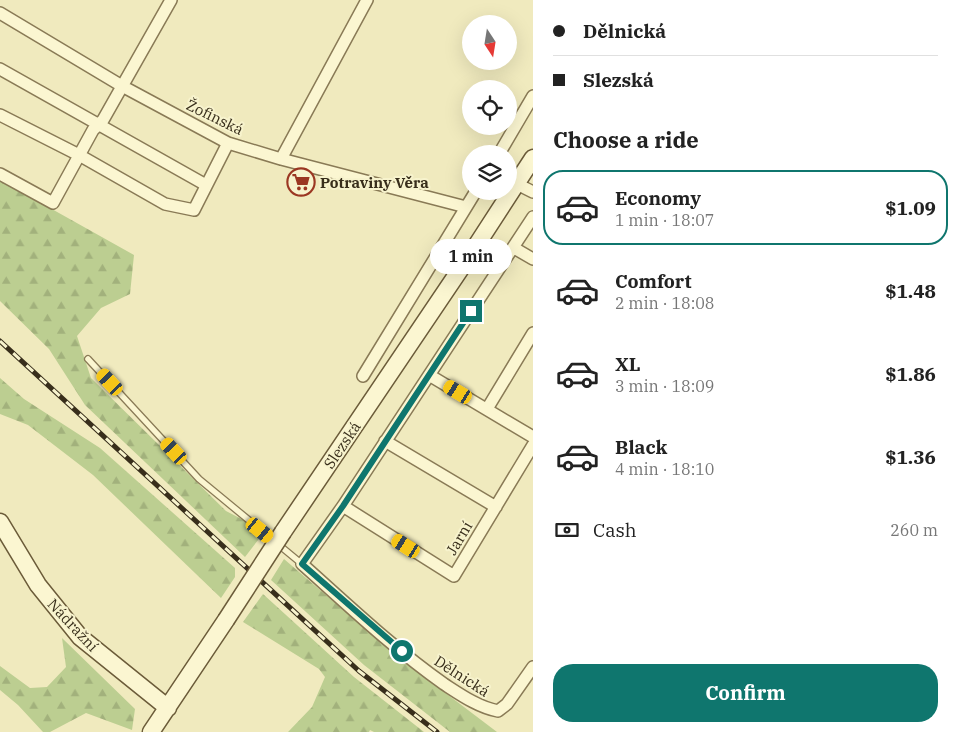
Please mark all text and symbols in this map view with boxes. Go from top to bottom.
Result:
north arrow [462,15,518,70]
map controls [462,15,517,200]
text: Dělnická [583,19,666,43]
text: Slezská [583,68,654,92]
button: locate [462,80,517,135]
street label: Žofinská [183,95,247,139]
text: Choose a ride [553,125,699,154]
button: layers [462,145,517,200]
supermarket icon: Potraviny Věra [286,167,316,197]
place label: Potraviny Věra [320,173,429,192]
icon: car [555,185,600,230]
text: Economy [615,186,701,210]
text: $1.09 [885,196,936,220]
text: 1 min · 18:07 [615,210,714,230]
callout: 1 min [430,238,512,274]
text: 1 min [449,246,493,266]
icon: car [555,268,600,313]
text: Comfort [615,269,692,293]
text: $1.48 [885,279,936,303]
text: 2 min · 18:08 [615,293,714,313]
route end [460,300,482,322]
icon: car [555,351,600,396]
text: XL [615,352,641,376]
text: $1.86 [885,362,936,386]
car [94,366,125,398]
text: 3 min · 18:09 [615,376,714,396]
car [441,378,474,406]
street label: Slezská [319,418,365,472]
icon: car [555,434,600,479]
car [158,435,189,467]
text: Black [615,435,667,459]
text: $1.36 [885,445,936,469]
text: 4 min · 18:10 [615,459,714,479]
car [243,515,276,545]
icon: cash [553,516,581,544]
street label: Jarní [442,517,477,558]
text: Cash [593,518,637,542]
text: 260 m [890,520,938,540]
car [389,532,422,560]
street label: Nádražní [44,595,103,656]
route start [391,640,413,662]
street label: Dělnická [431,651,493,701]
button: Confirm [553,664,938,722]

